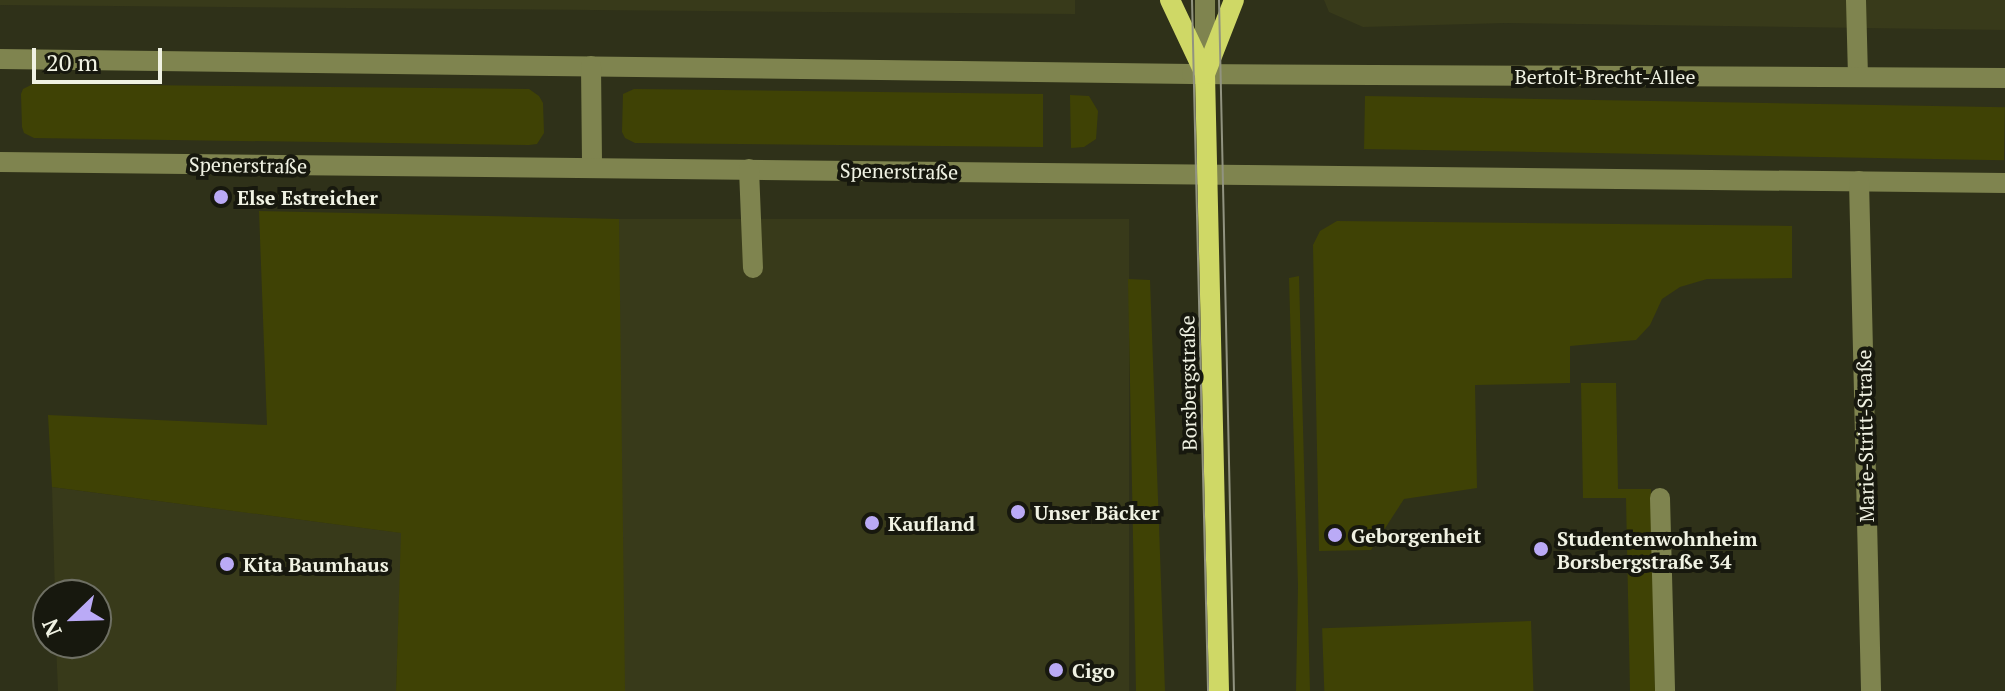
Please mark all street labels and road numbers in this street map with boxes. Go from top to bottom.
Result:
street label: Bertolt-Brecht-Allee [1515,64,1695,88]
street label: Spenerstraße [189,152,307,178]
street label: Spenerstraße [840,158,958,184]
street label: Borsbergstraße [1175,315,1201,451]
street label: Marie-Stritt-Straße [1851,349,1879,523]

